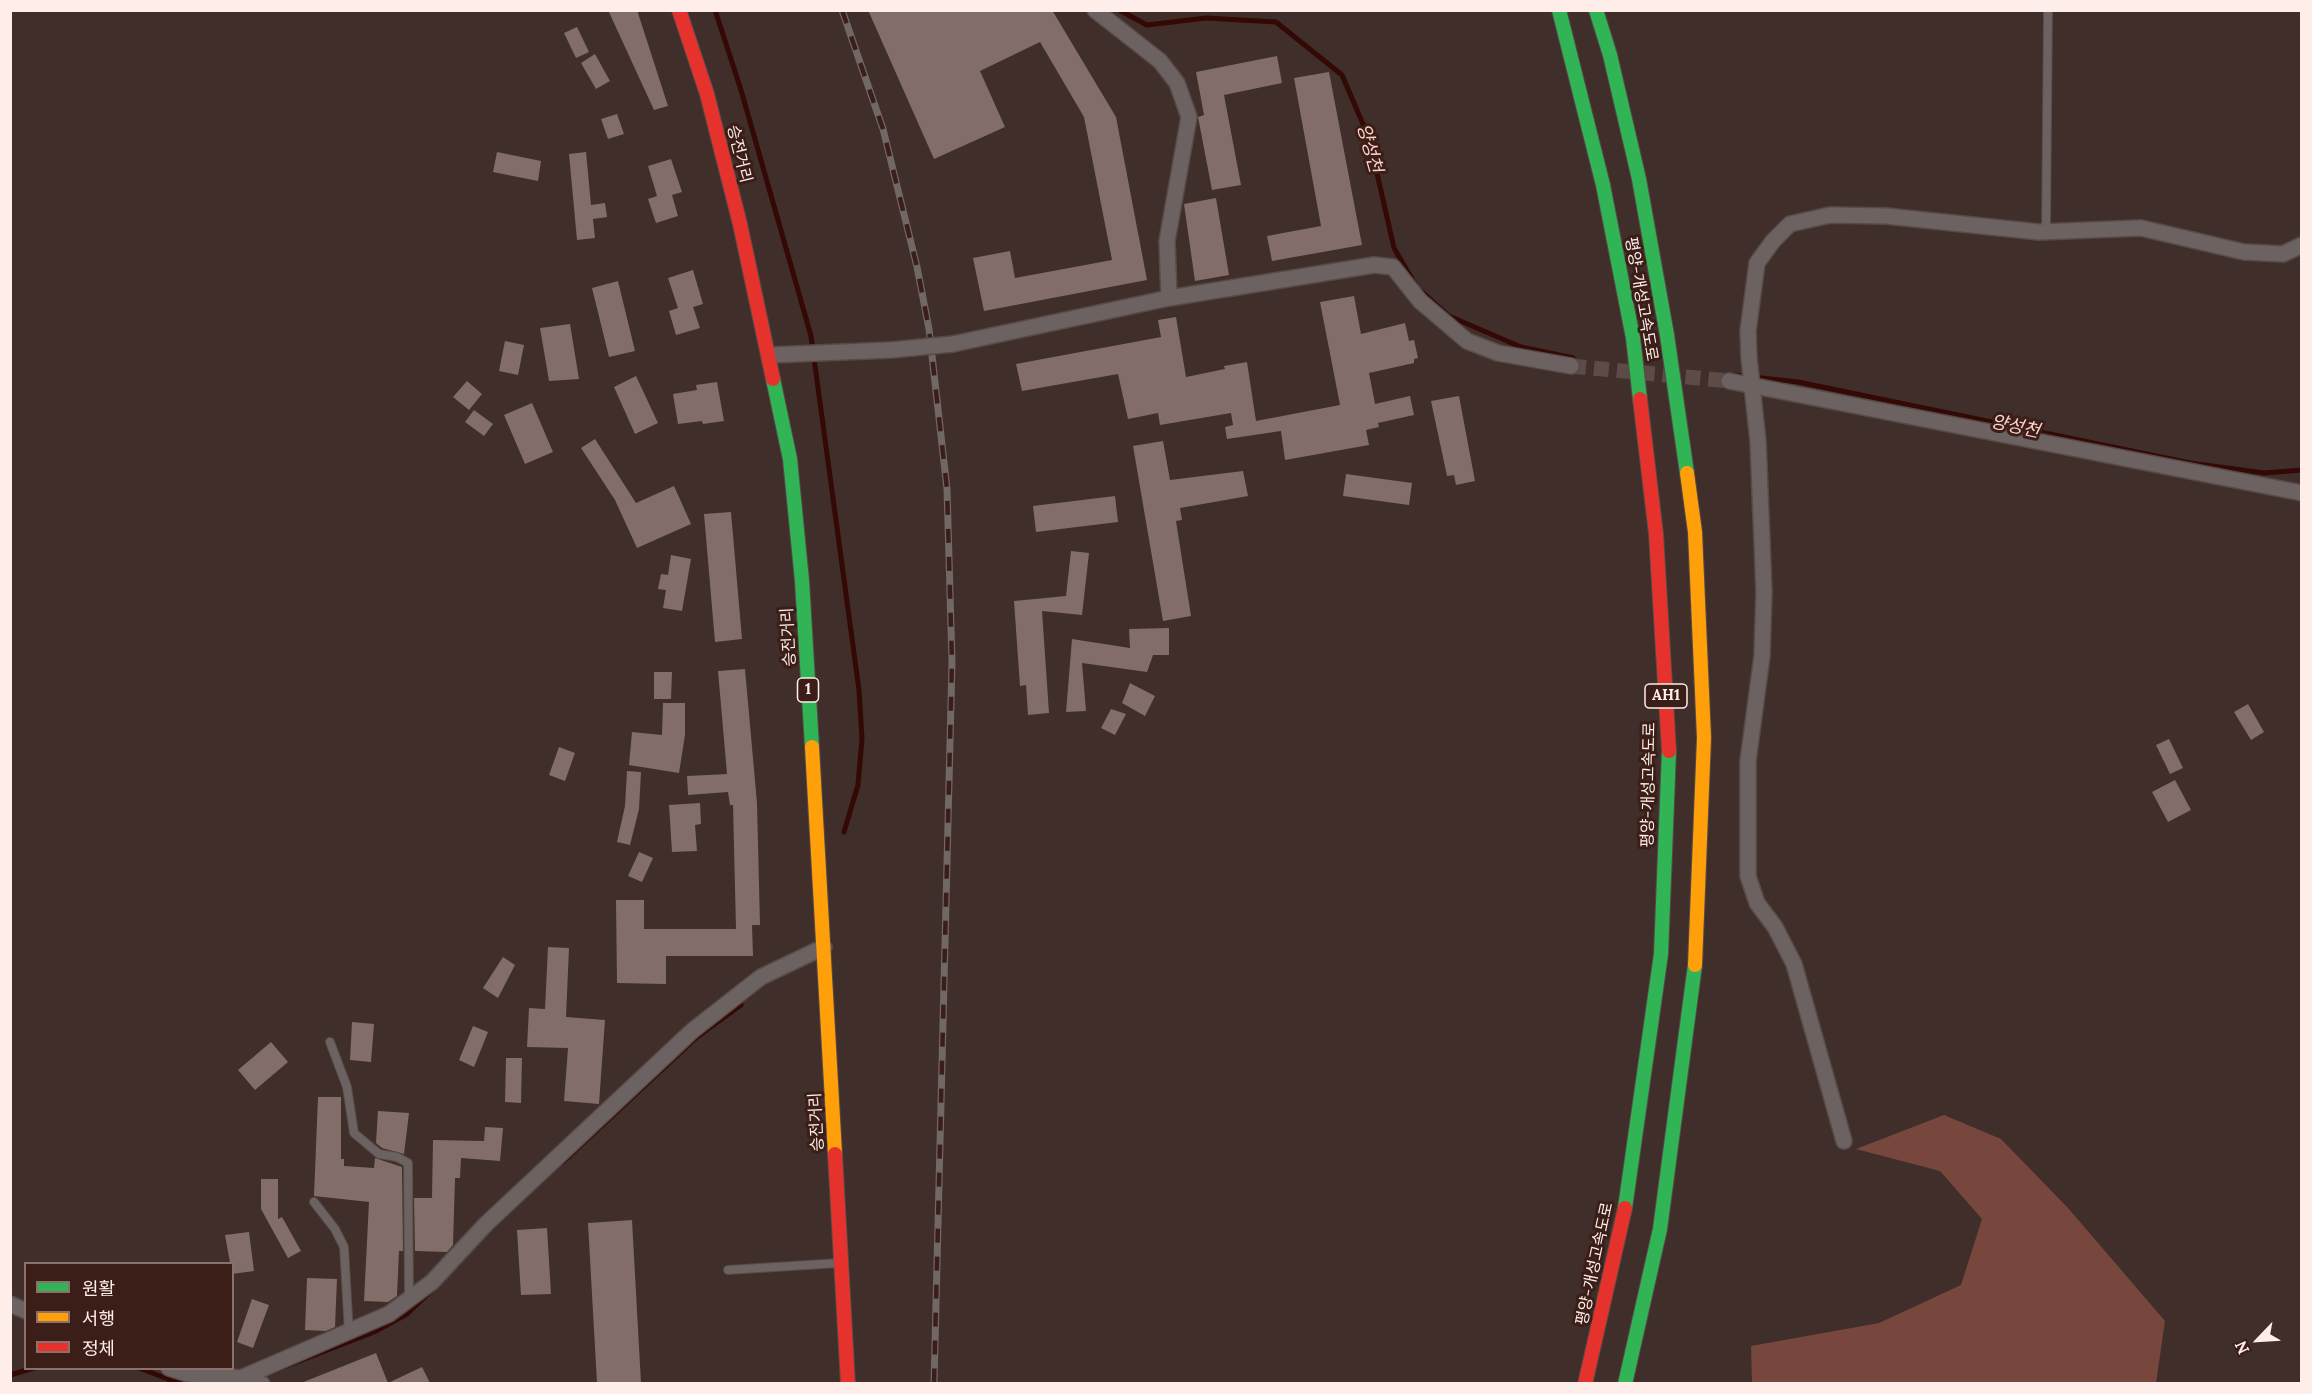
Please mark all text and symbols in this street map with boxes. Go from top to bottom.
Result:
water label: 양성천 [1352,121,1386,175]
street label: 승전거리 [723,123,755,185]
street label: 평양-개성고속도로 [1621,235,1661,363]
water label: 양성천 [1988,411,2042,443]
street label: 승전거리 [778,607,800,667]
road number: 1 [798,678,818,702]
road number: AH1 [1645,684,1687,708]
street label: 평양-개성고속도로 [1638,722,1660,848]
street label: 승전거리 [806,1092,828,1152]
street label: 평양-개성고속도로 [1573,1201,1617,1327]
legend [24,1262,234,1370]
text: 원활 [82,1277,115,1300]
text: 서행 [82,1307,115,1330]
north arrow [2228,1310,2288,1370]
text: 정체 [82,1337,115,1360]
text: N [2230,1338,2253,1357]

